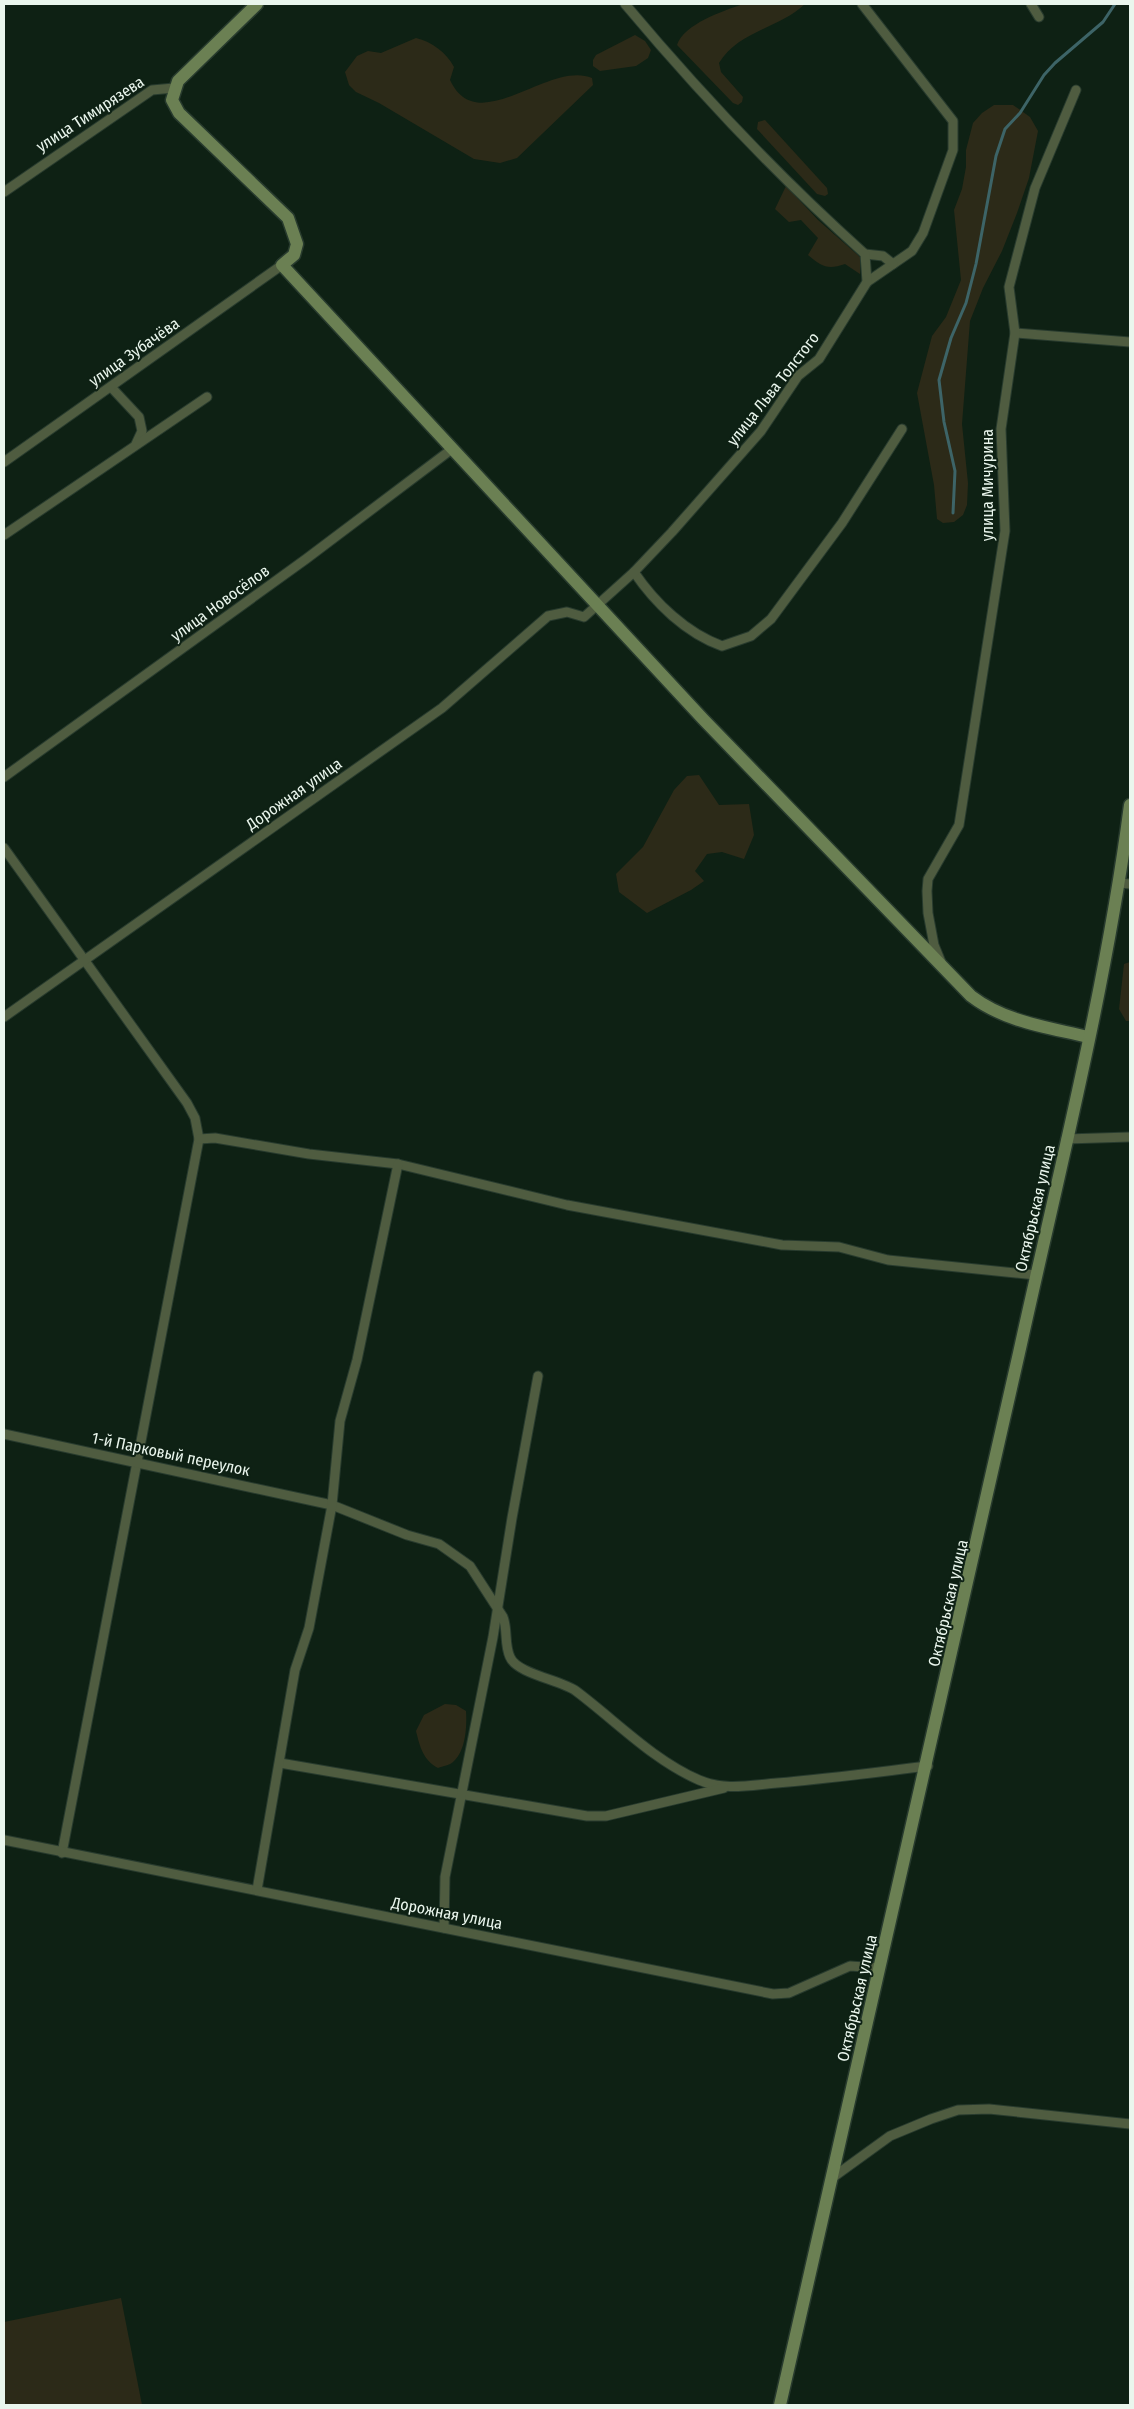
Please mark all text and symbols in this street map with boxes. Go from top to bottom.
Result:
street label: улица Тимирязева [33,72,148,156]
street label: улица Зубачёва [85,314,183,390]
street label: улица Льва Толстого [723,328,823,450]
street label: улица Мичурина [978,429,997,541]
street label: улица Новосёлов [167,561,273,645]
street label: Дорожная улица [242,754,346,835]
street label: Октябрьская улица [1011,1143,1059,1273]
street label: 1-й Парковый переулок [90,1428,252,1480]
street label: Октябрьская улица [924,1538,972,1668]
street label: Дорожная улица [389,1893,504,1933]
street label: Октябрьская улица [833,1933,881,2063]

